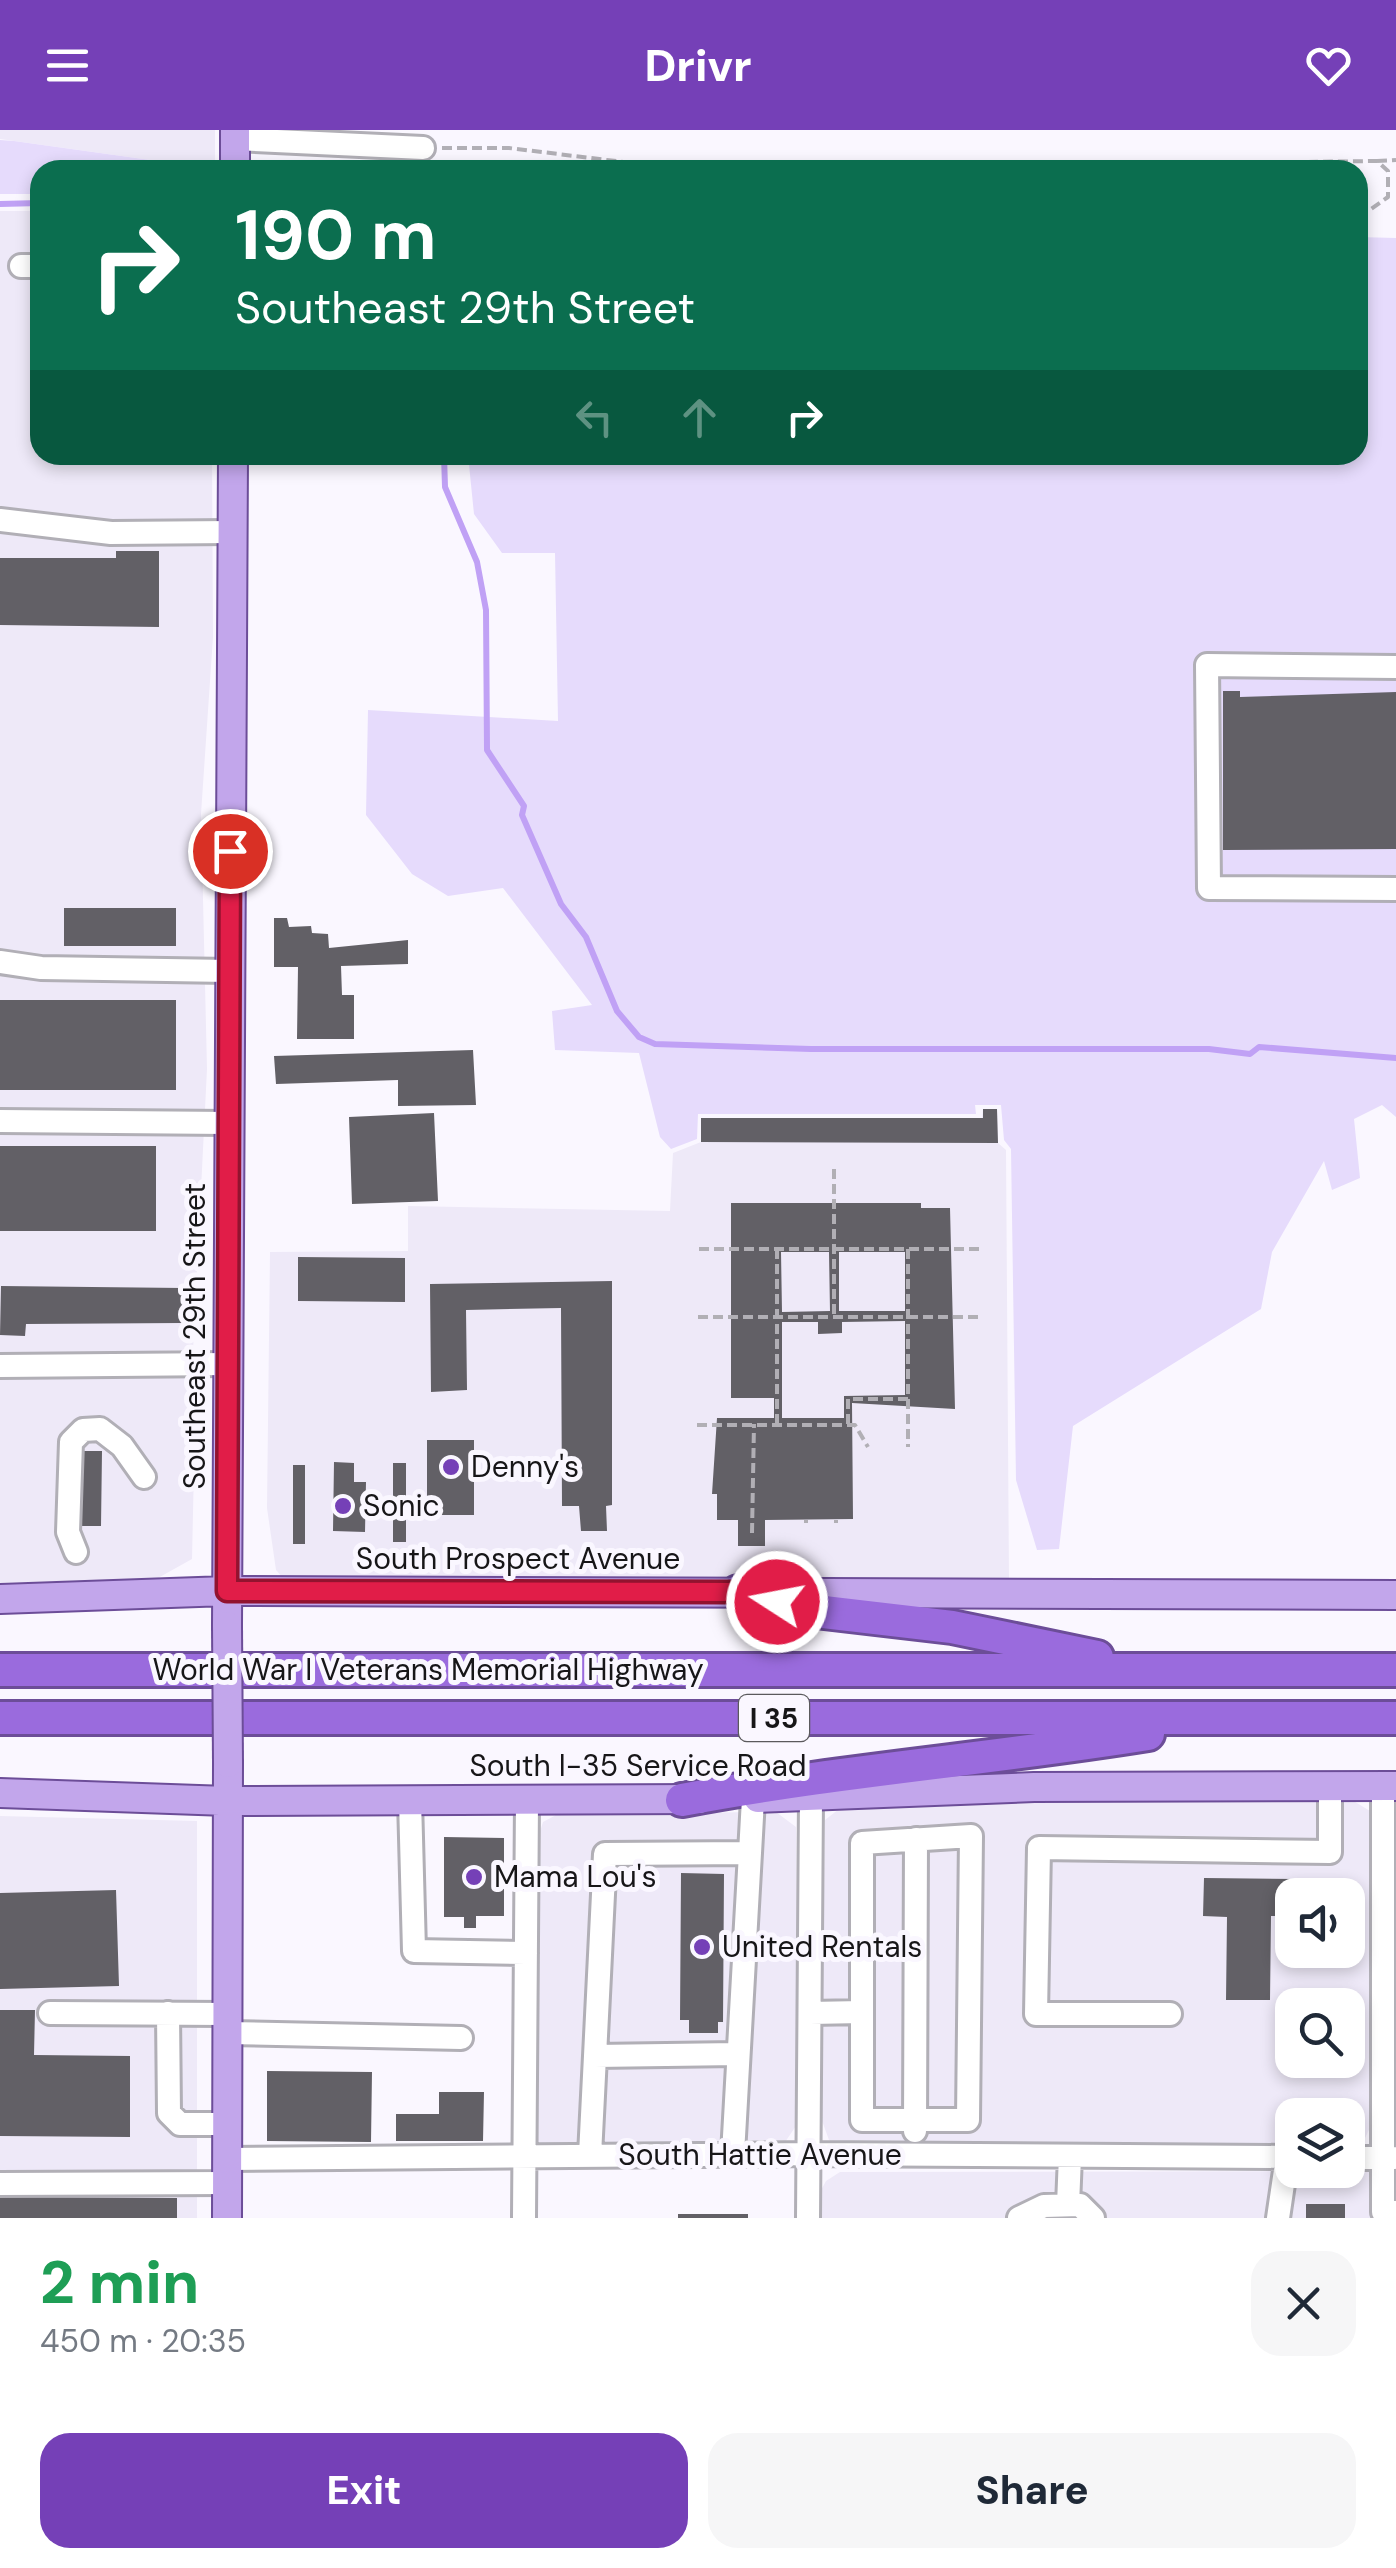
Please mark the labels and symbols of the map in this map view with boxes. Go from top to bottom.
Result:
pin [188,809,273,894]
street label: Southeast 29th Street [175,1183,214,1489]
place label: Denny's [471,1447,579,1486]
marker: Denny's [440,1456,462,1478]
place label: Sonic [363,1486,440,1525]
marker: Sonic [332,1495,354,1517]
street label: South Prospect Avenue [356,1539,680,1578]
position arrow [725,1550,829,1654]
street label: World War I Veterans Memorial Highway [152,1650,704,1689]
road number: I 35 [739,1695,809,1741]
street label: South I-35 Service Road [469,1746,807,1785]
place label: Mama Lou's [494,1857,657,1896]
marker: Mama Lou's [463,1866,485,1888]
place label: United Rentals [722,1927,922,1966]
marker: United Rentals [691,1936,713,1958]
street label: South Hattie Avenue [618,2135,902,2174]

